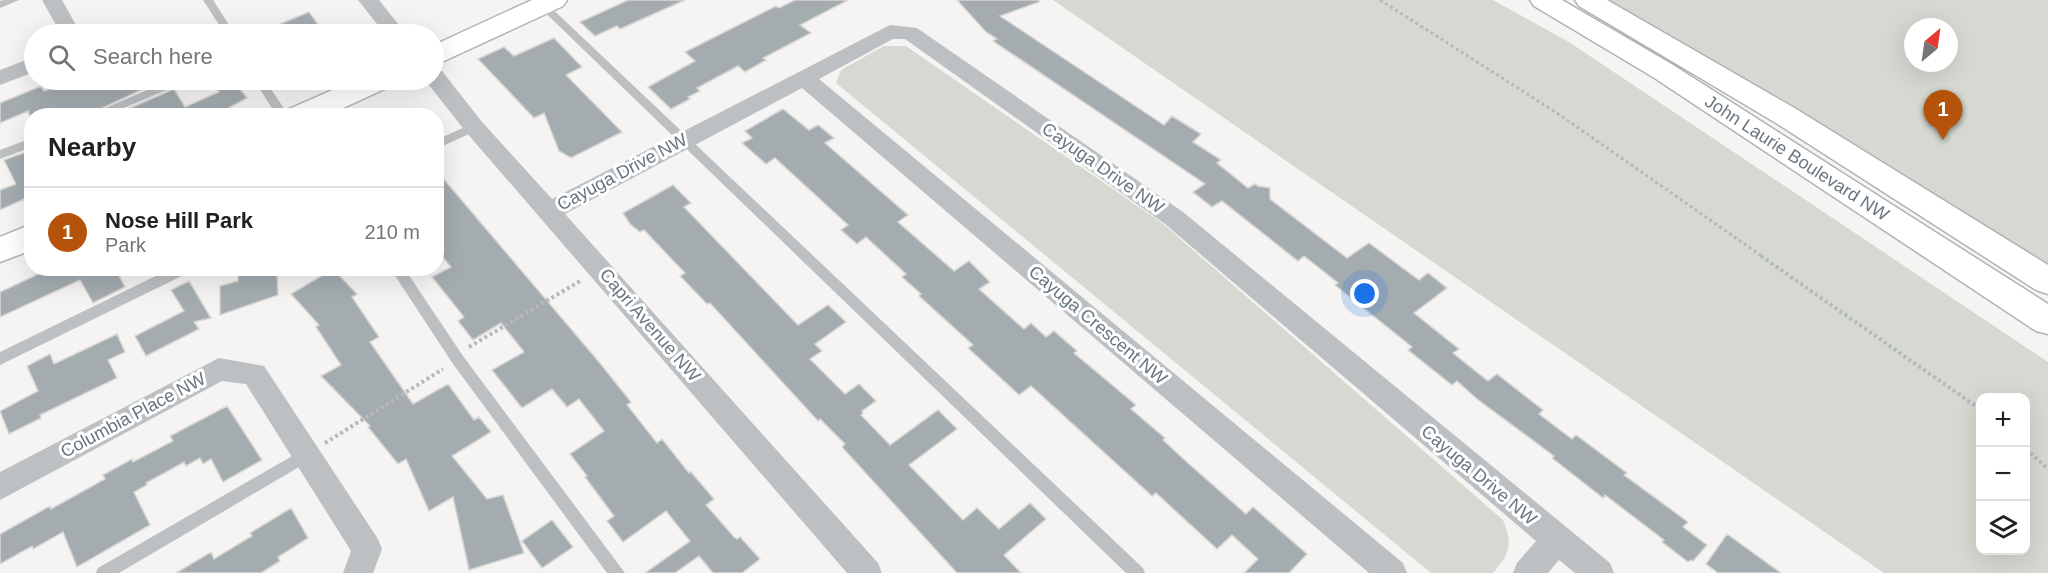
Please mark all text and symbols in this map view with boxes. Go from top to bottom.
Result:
north arrow [1904,18,1958,72]
search box [24,24,444,90]
icon: search [45,41,78,74]
text: Search here [93,44,213,69]
pin: 1 [1924,90,1962,140]
street label: John Laurie Boulevard NW [1701,91,1893,225]
street label: Cayuga Drive NW [1038,118,1168,218]
street label: Cayuga Drive NW [554,129,690,215]
text: Nearby [48,132,136,162]
text: Nose Hill Park [105,208,253,233]
text: 1 [62,221,73,243]
text: 210 m [364,221,420,243]
text: Park [105,234,146,256]
street label: Cayuga Crescent NW [1025,261,1171,389]
street label: Capri Avenue NW [596,265,704,385]
your location [1350,279,1379,308]
street label: Columbia Place NW [57,368,209,462]
map controls [1976,393,2030,555]
button: + [1976,393,2030,447]
street label: Cayuga Drive NW [1417,421,1541,529]
button: − [1976,447,2030,501]
button: layers [1976,501,2030,555]

